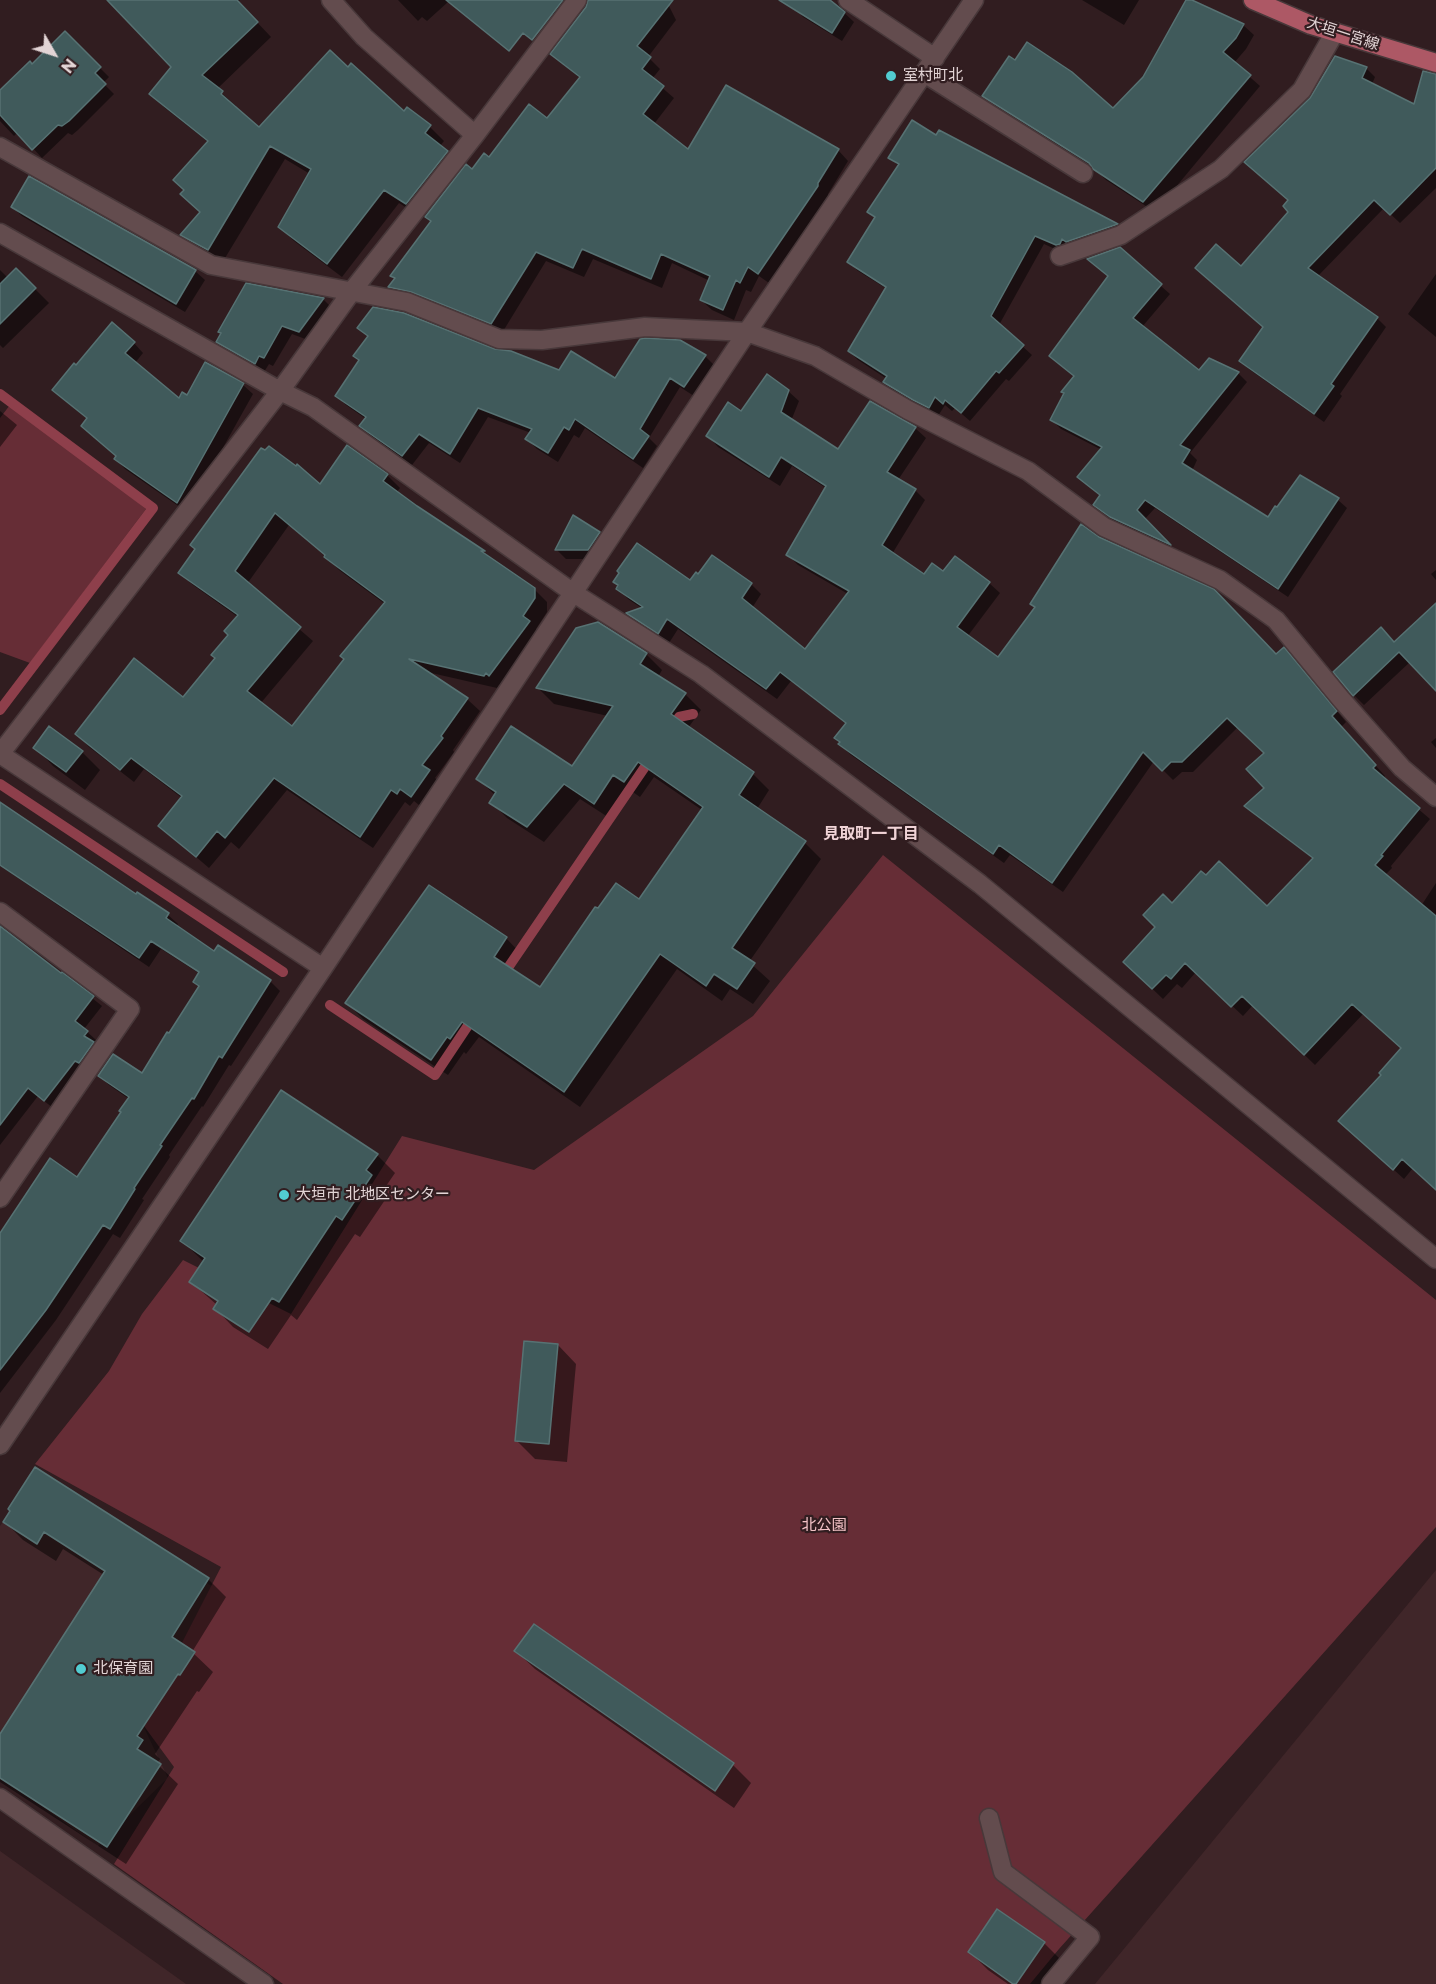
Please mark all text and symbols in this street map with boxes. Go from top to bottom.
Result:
street label: 大垣一宮線 [1305,14,1381,54]
north arrow [24,24,84,84]
text: N [57,55,80,77]
place label: 室村町北 [903,67,963,85]
marker: 室村町北 [884,69,898,83]
district label: 見取町一丁目 [823,824,919,844]
place label: 大垣市 北地区センター [296,1186,450,1204]
marker: 大垣市 北地区センター [277,1188,291,1202]
park label: 北公園 [802,1517,846,1535]
place label: 北保育園 [93,1660,153,1678]
marker: 北保育園 [74,1662,88,1676]

